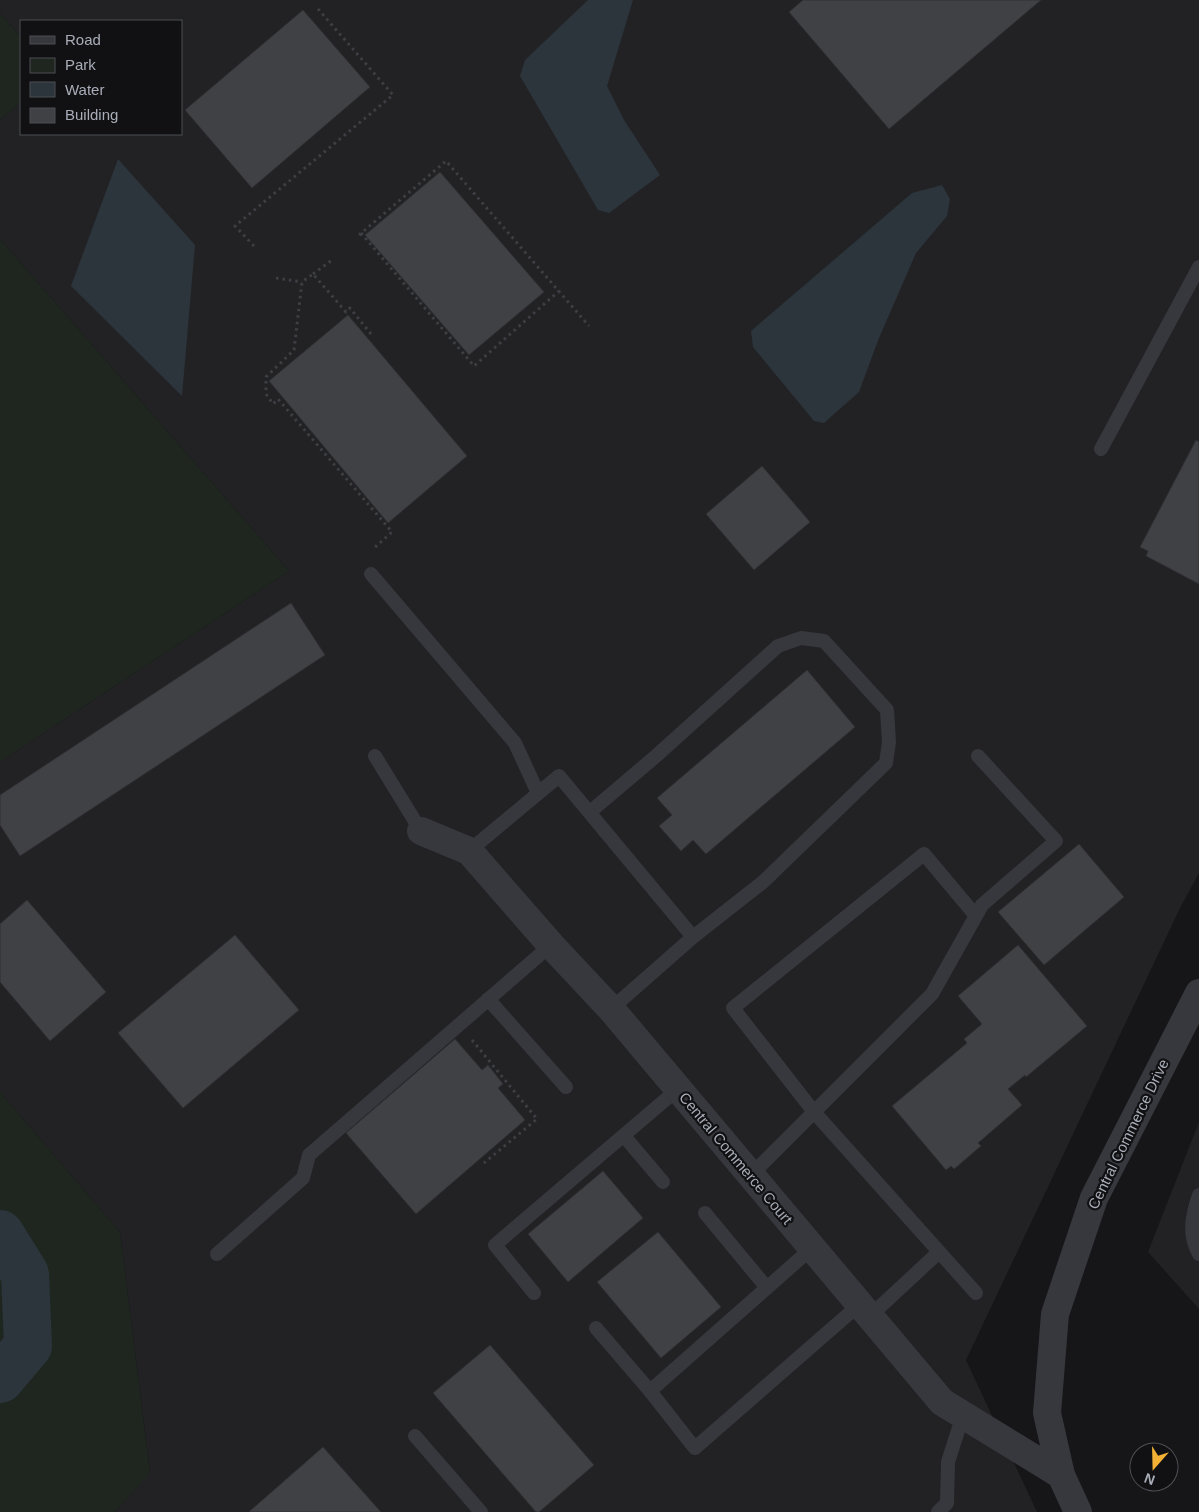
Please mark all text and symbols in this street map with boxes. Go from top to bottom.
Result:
legend [20,20,182,135]
text: Road [65,31,101,48]
text: Park [65,56,96,73]
text: Water [65,81,104,98]
text: Building [65,106,118,123]
street label: Central Commerce Drive [1084,1056,1172,1212]
street label: Central Commerce Court [676,1089,797,1228]
north arrow [1129,1442,1179,1492]
text: N [1142,1470,1157,1488]

